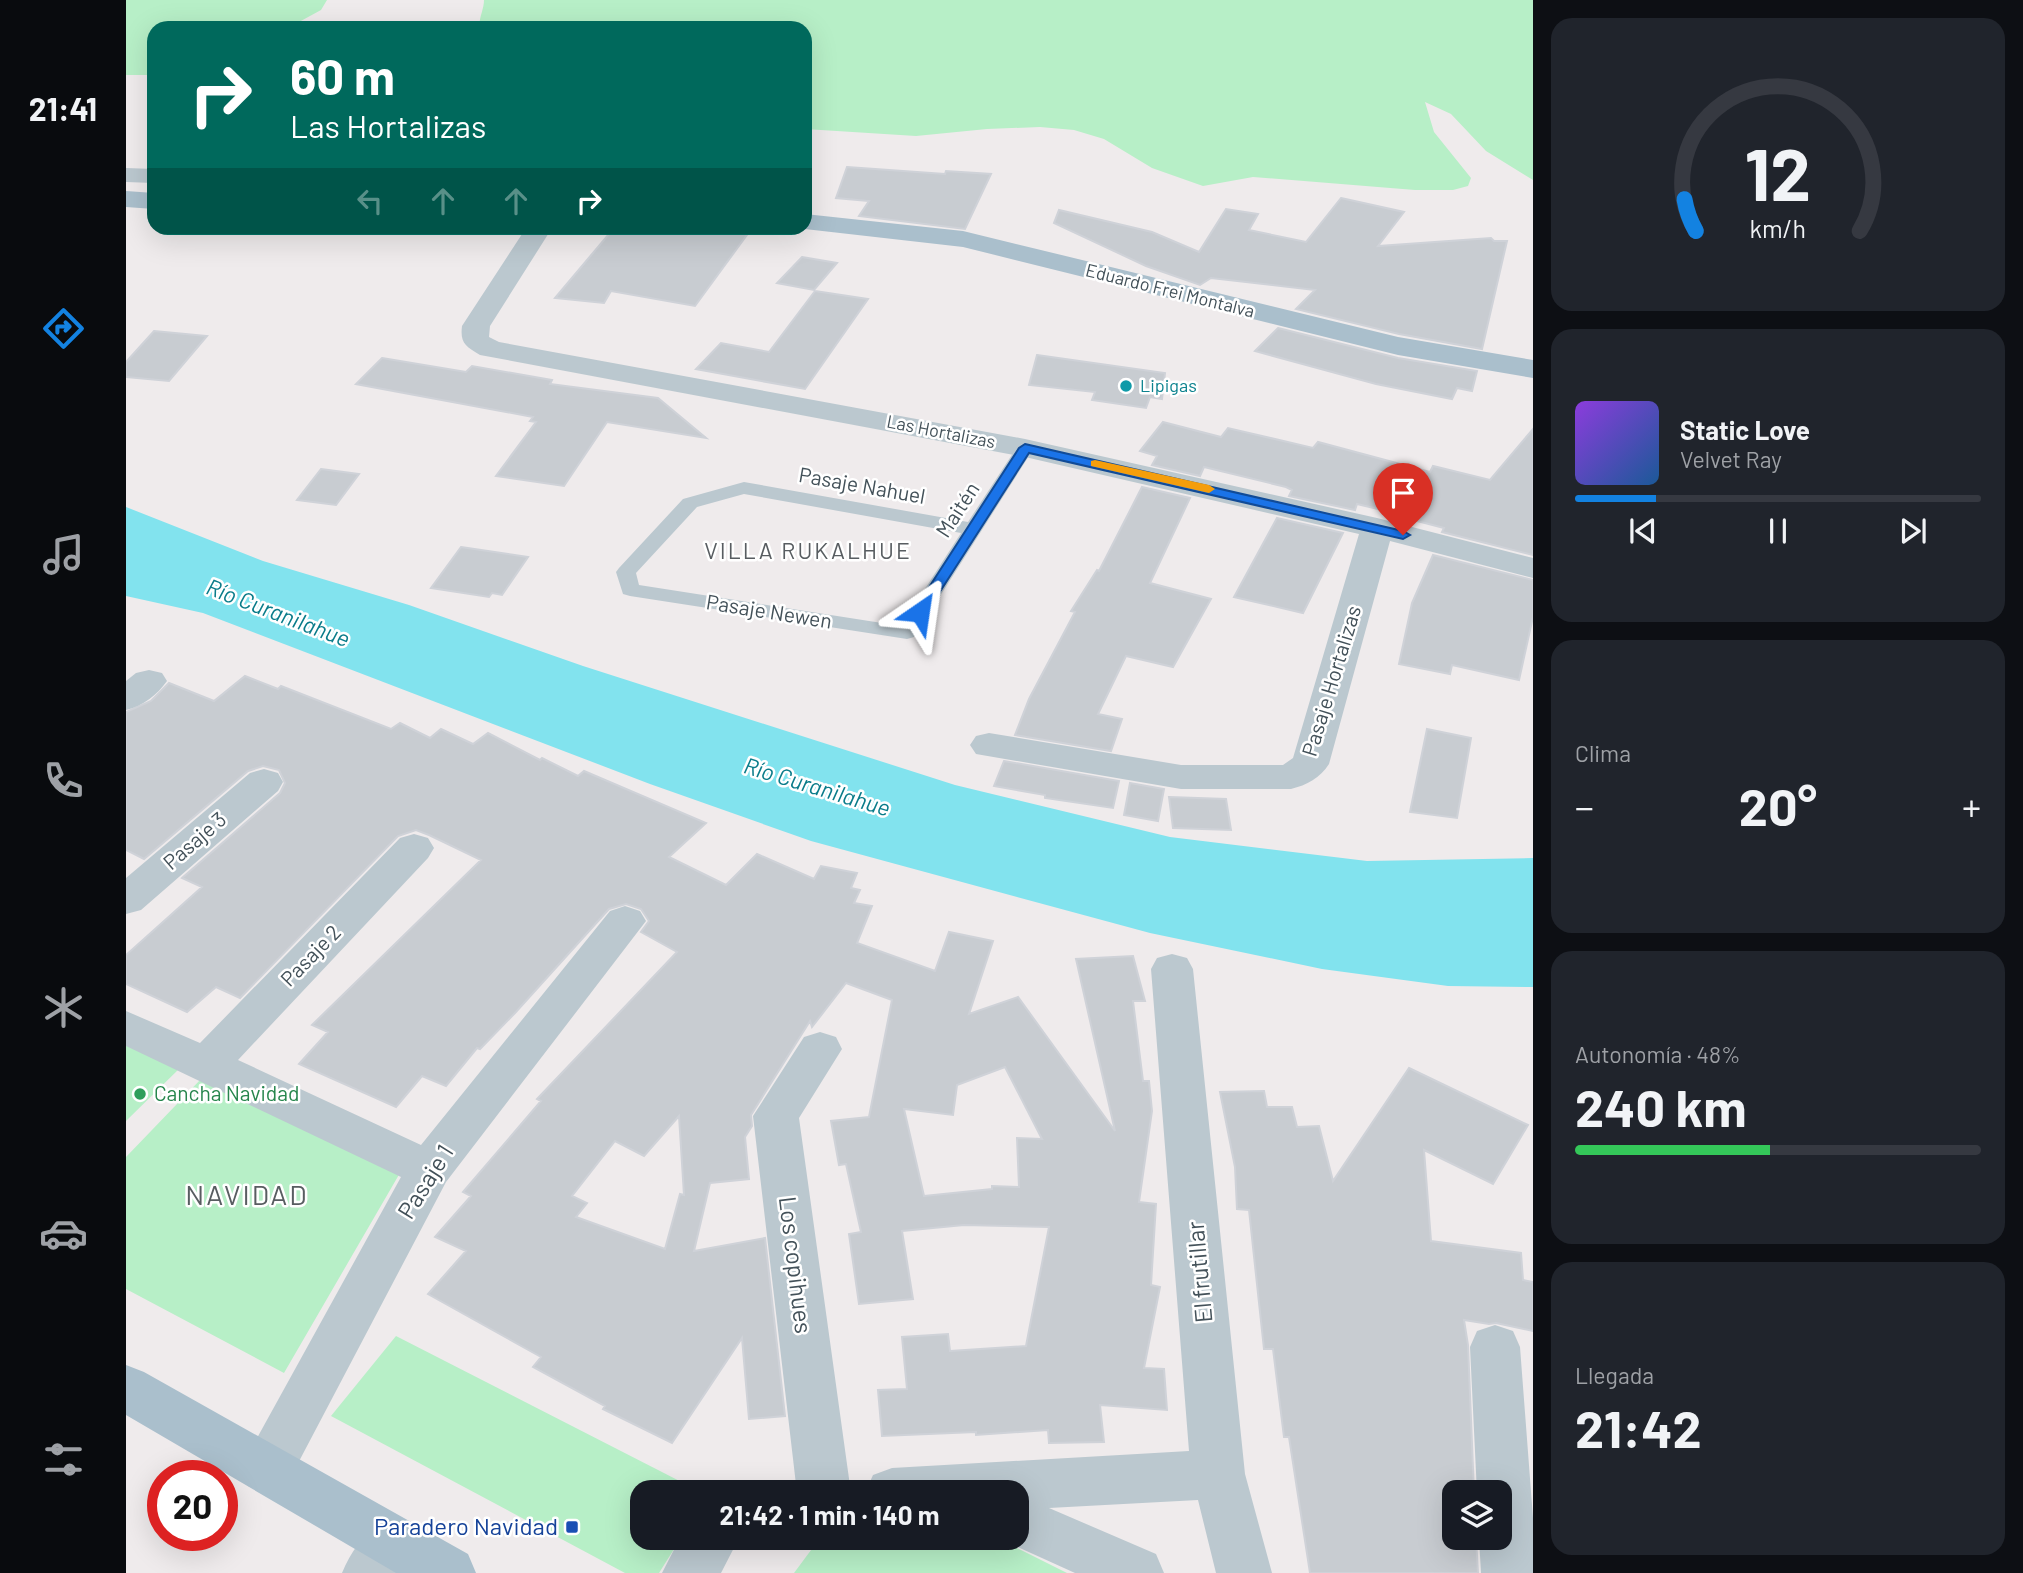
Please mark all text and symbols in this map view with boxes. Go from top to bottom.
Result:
text: 60 m [290,46,395,105]
icon: right [175,49,266,140]
text: 21:41 [29,89,97,127]
text: Las Hortalizas [290,106,486,144]
text: 12 [1745,128,1811,216]
icon: left [351,182,389,220]
icon: ahead [424,182,462,220]
icon: ahead [497,182,535,220]
icon: right [570,182,608,220]
text: km/h [1750,212,1806,242]
street label: Eduardo Frei Montalva [1083,258,1257,322]
icon: directions [39,304,88,353]
place label: Lipigas [1140,374,1197,396]
marker: Lipigas [1118,378,1134,394]
street label: Las Hortalizas [885,410,997,452]
text: Static Love [1680,414,1810,445]
text: Velvet Ray [1680,445,1782,473]
street label: Pasaje Nahuel [797,461,927,508]
pin [1373,463,1433,535]
icon: arrive [1384,474,1422,512]
street label: Maitén [930,477,984,542]
icon: previous [1624,512,1662,550]
icon: pause [1759,512,1797,550]
icon: next [1894,512,1932,550]
icon: music [39,530,88,579]
district label: VILLA RUKALHUE [704,536,912,564]
water label: Río Curanilahue [203,572,354,652]
position arrow [883,575,957,649]
street label: Pasaje Newen [705,588,834,633]
street label: Pasaje Hortalizas [1296,602,1365,759]
text: Clima [1575,739,1631,767]
water label: Río Curanilahue [741,751,894,822]
icon: phone [39,756,88,805]
text: 20° [1739,774,1817,836]
text: − [1575,783,1594,829]
text: + [1962,783,1981,829]
street label: Pasaje 3 [157,806,231,874]
street label: Pasaje 2 [275,919,345,991]
icon: climate [39,983,88,1032]
text: Autonomía · 48% [1575,1040,1740,1068]
text: 240 km [1575,1075,1747,1137]
place label: Cancha Navidad [154,1080,299,1105]
marker: Cancha Navidad [132,1086,148,1102]
street label: Pasaje 1 [391,1139,459,1224]
district label: NAVIDAD [185,1177,309,1211]
street label: Los copihues [774,1195,819,1335]
icon: car [39,1209,88,1258]
street label: El frutillar [1180,1220,1217,1324]
text: Llegada [1575,1361,1654,1389]
text: 21:42 [1575,1396,1702,1458]
icon: filters [39,1435,88,1484]
speed limit sign: 20 [147,1460,238,1551]
map controls [1442,1480,1512,1550]
button: layers [1442,1480,1512,1550]
text: 21:42 · 1 min · 140 m [719,1499,940,1530]
place label: Paradero Navidad [374,1511,558,1540]
marker: Paradero Navidad [564,1519,580,1535]

